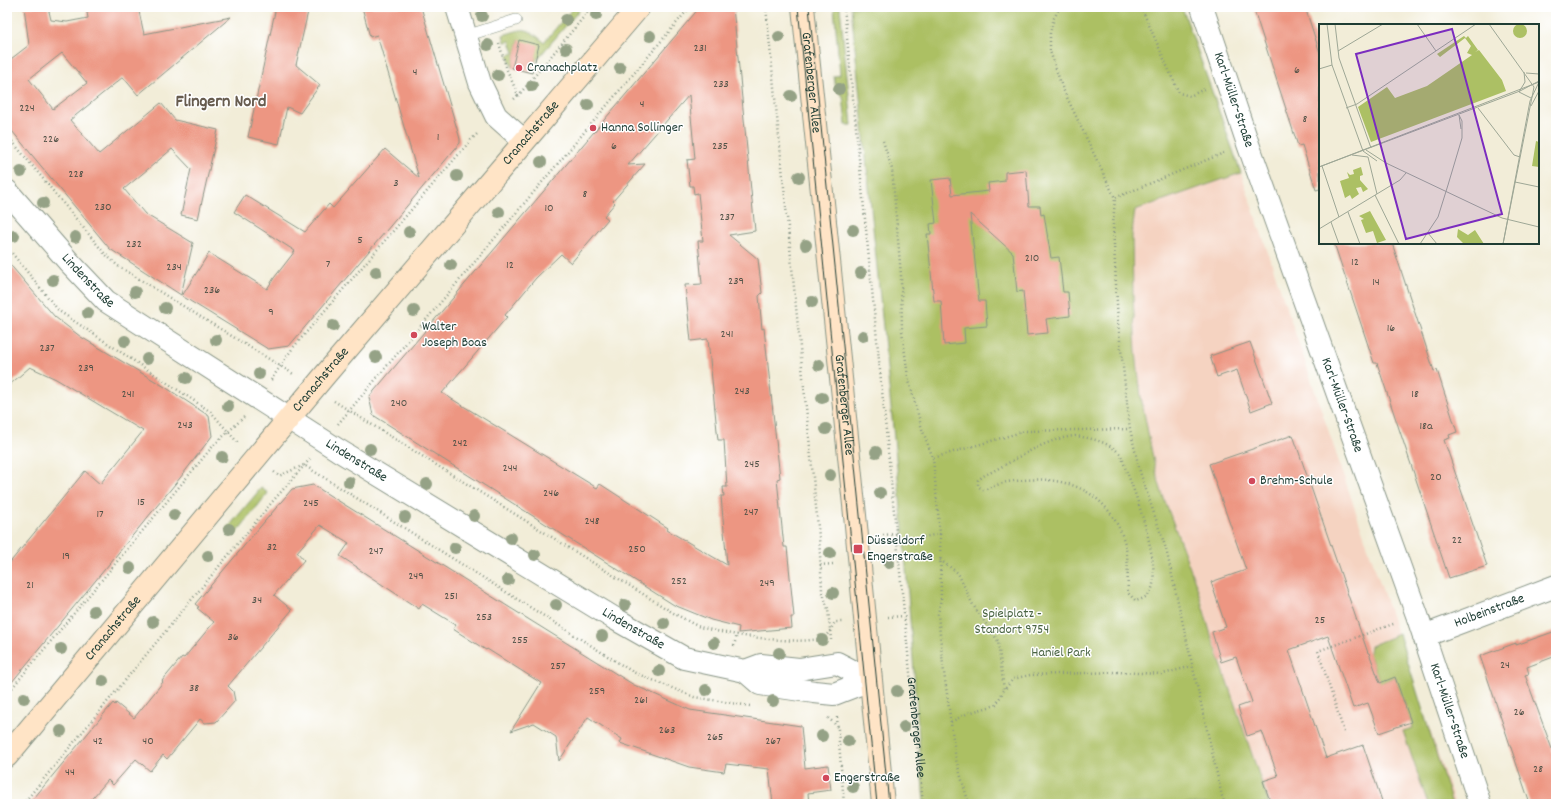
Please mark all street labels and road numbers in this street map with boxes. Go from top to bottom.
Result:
street label: Grafenberger Allee [796,31,826,134]
street label: Karl-Müller-Straße [1208,50,1259,150]
street label: Cranachstraße [498,97,565,170]
street label: Lindenstraße [56,249,118,314]
street label: Cranachstraße [288,343,354,417]
street label: Grafenberger Allee [829,354,859,456]
street label: Karl-Müller-Straße [1316,355,1368,455]
street label: Lindenstraße [321,434,391,488]
street label: Holbeinstraße [1451,589,1527,634]
street label: Cranachstraße [80,592,147,665]
street label: Lindenstraße [598,603,668,655]
street label: Karl-Müller-Straße [1424,661,1474,761]
street label: Grafenberger Allee [900,676,930,779]

